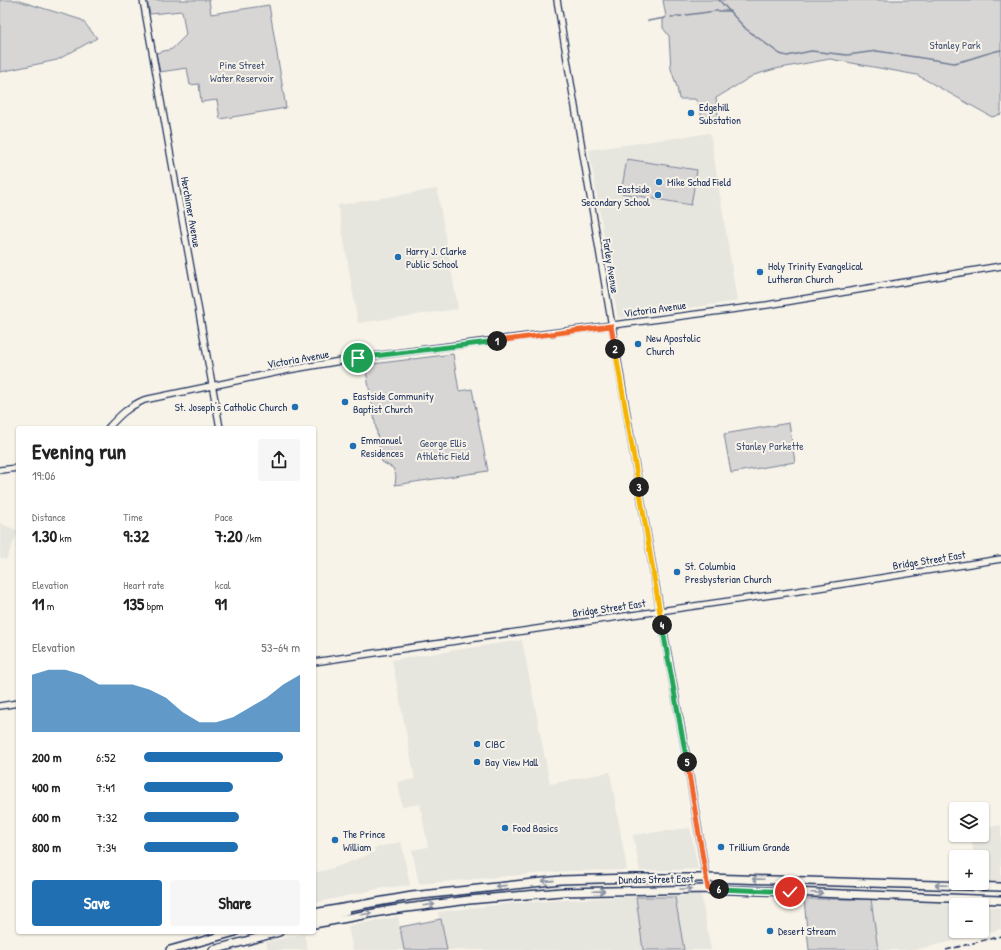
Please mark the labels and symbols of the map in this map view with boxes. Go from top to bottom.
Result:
park label: Stanley Park [929,38,981,52]
park label: Pine Street Water Reservoir [210,58,275,85]
place label: Edgehill Substation [699,100,741,127]
marker: Edgehill Substation [686,108,696,118]
place label: Mike Schad Field [667,175,731,189]
street label: Herchimer Avenue [178,176,204,249]
marker: Mike Schad Field [654,177,664,187]
place label: Eastside Secondary School [581,182,651,209]
marker: Eastside Secondary School [653,190,663,200]
street label: Farley Avenue [600,237,622,295]
place label: Harry J. Clarke Public School [406,244,467,271]
marker: Harry J. Clarke Public School [393,252,403,262]
place label: Holy Trinity Evangelical Lutheran Church [768,259,863,286]
marker: Holy Trinity Evangelical Lutheran Church [755,267,765,277]
street label: Victoria Avenue [623,298,688,320]
pin: 1 [487,331,507,351]
place label: New Apostolic Church [646,331,701,358]
pin: 2 [605,339,625,359]
marker: New Apostolic Church [633,339,643,349]
pin [341,341,375,375]
street label: Victoria Avenue [266,347,331,371]
place label: Eastside Community Baptist Church [353,389,434,416]
marker: Eastside Community Baptist Church [340,397,350,407]
place label: St. Joseph's Catholic Church [175,400,287,414]
marker: St. Joseph's Catholic Church [290,402,300,412]
place label: Emmanuel Residences [361,433,404,460]
park label: George Ellis Athletic Field [417,436,470,463]
park label: Stanley Parkette [736,439,804,453]
marker: Emmanuel Residences [348,441,358,451]
pin: 3 [629,477,649,497]
street label: Bridge Street East [892,547,967,573]
place label: St. Columbia Presbysterian Church [685,559,772,586]
marker: St. Columbia Presbysterian Church [672,567,682,577]
street label: Bridge Street East [572,596,647,620]
pin: 4 [652,615,672,635]
place label: CIBC [485,737,505,751]
marker: CIBC [472,739,482,749]
pin: 5 [677,752,697,772]
place label: Bay View Mall [485,755,539,769]
marker: Bay View Mall [472,757,482,767]
place label: Food Basics [512,821,558,835]
marker: Food Basics [500,823,510,833]
place label: The Prince William [343,827,386,854]
marker: The Prince William [330,835,340,845]
place label: Trillium Grande [729,840,791,854]
marker: Trillium Grande [716,842,726,852]
street label: Dundas Street East [618,871,694,887]
one-way arrow [752,875,765,883]
pin [773,875,807,909]
one-way arrow [542,878,555,885]
pin: 6 [709,879,729,899]
one-way arrow [935,881,948,889]
one-way arrow [494,882,507,889]
one-way arrow [679,885,692,893]
one-way arrow [592,887,605,894]
one-way arrow [810,890,823,897]
one-way arrow [422,902,435,909]
one-way arrow [359,910,372,918]
place label: Desert Stream [778,924,837,938]
marker: Desert Stream [765,926,775,936]

